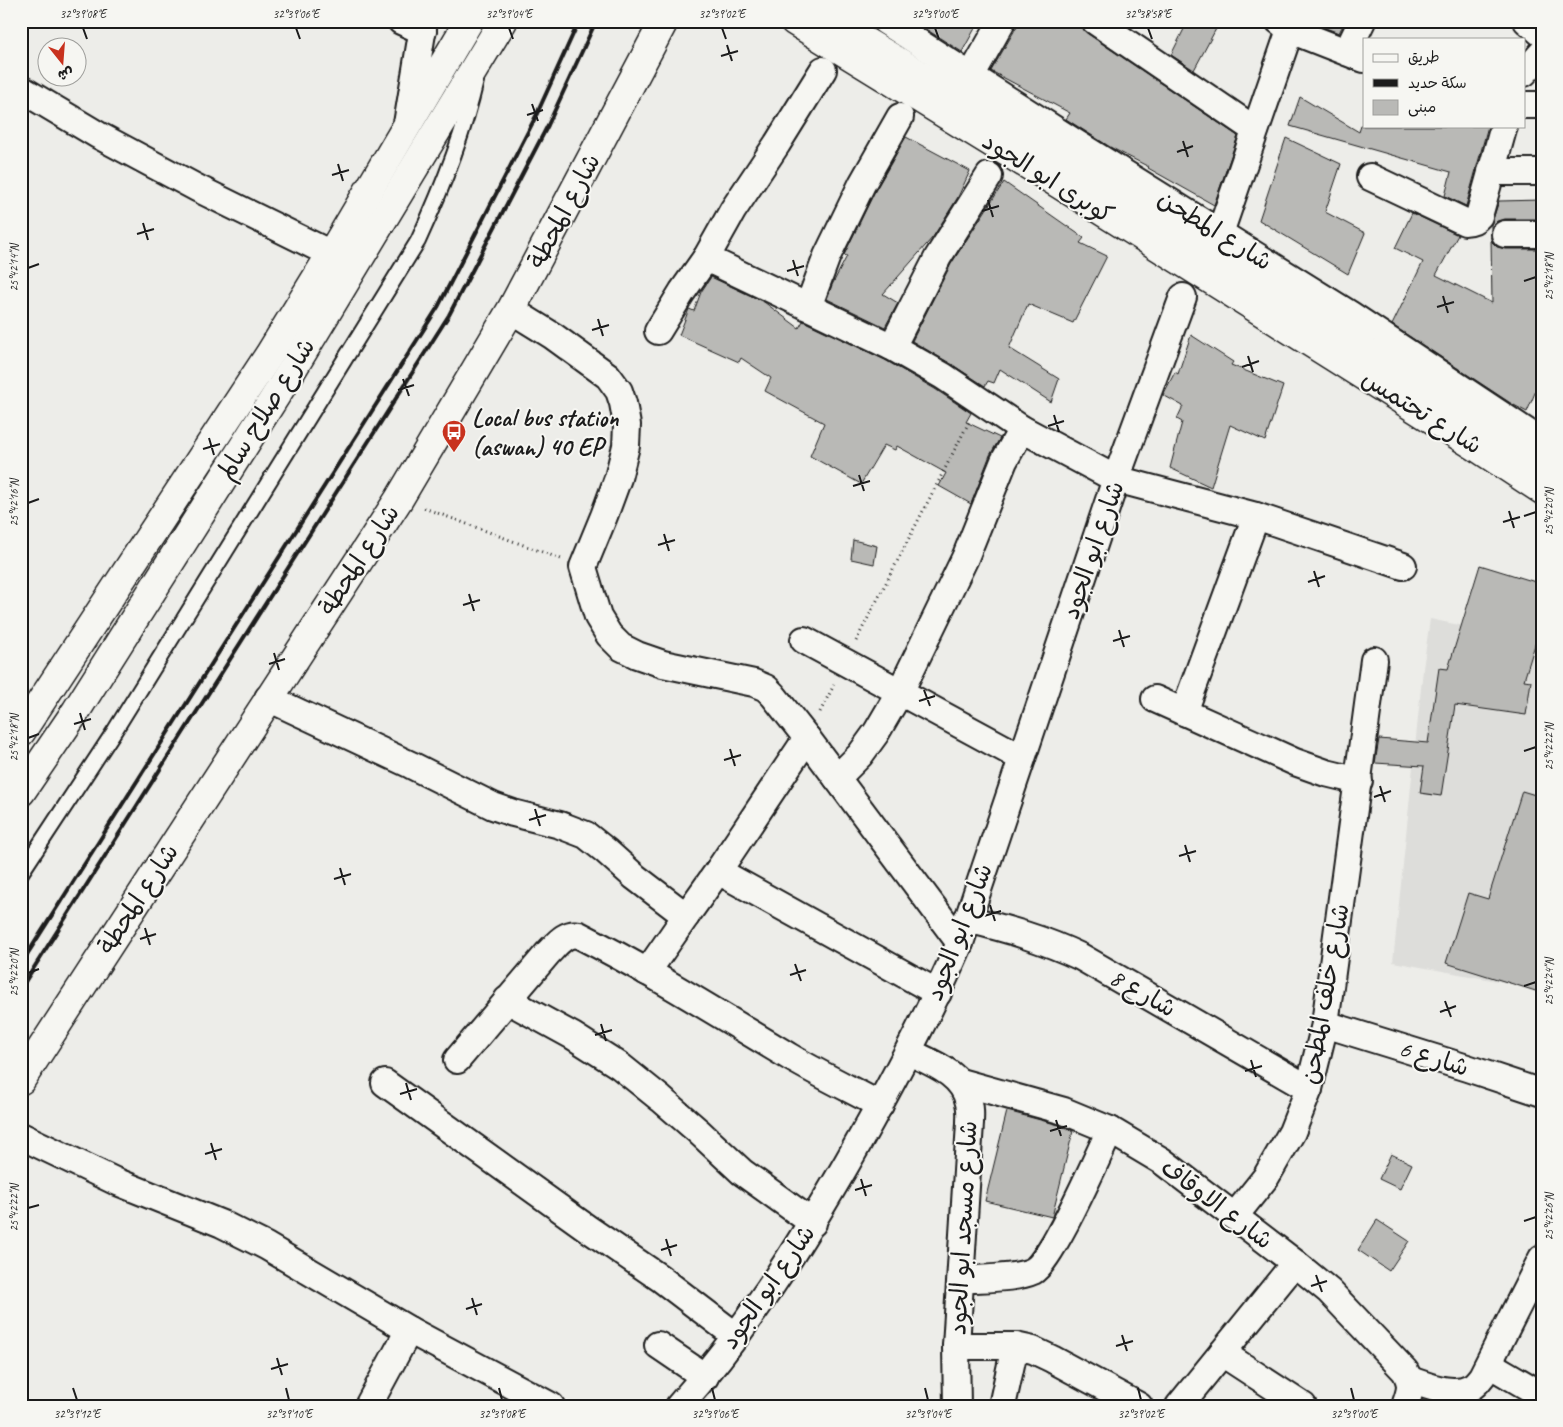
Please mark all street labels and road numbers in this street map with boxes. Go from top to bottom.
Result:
street label: كوبرى ابو الجود [976,125,1120,231]
street label: شارع المحطة [520,148,609,274]
street label: شارع المطحن [1151,182,1278,279]
street label: شارع صلاح سالم [210,332,325,488]
street label: شارع تحتمس [1355,362,1488,462]
street label: شارع ابو الجود [1054,477,1133,624]
street label: شارع المحطة [311,499,407,622]
street label: شارع المحطة [90,838,186,961]
street label: شارع ابو الجود [918,859,1001,1005]
street label: شارع خلف المطحن [1293,901,1358,1087]
street label: شارع 8 [1104,961,1182,1026]
street label: شارع 6 [1395,1032,1473,1085]
street label: شارع مسجد ابو الجود [941,1120,986,1336]
street label: شارع الاوقاف [1154,1151,1279,1257]
street label: شارع ابو الجود [714,1219,823,1356]

